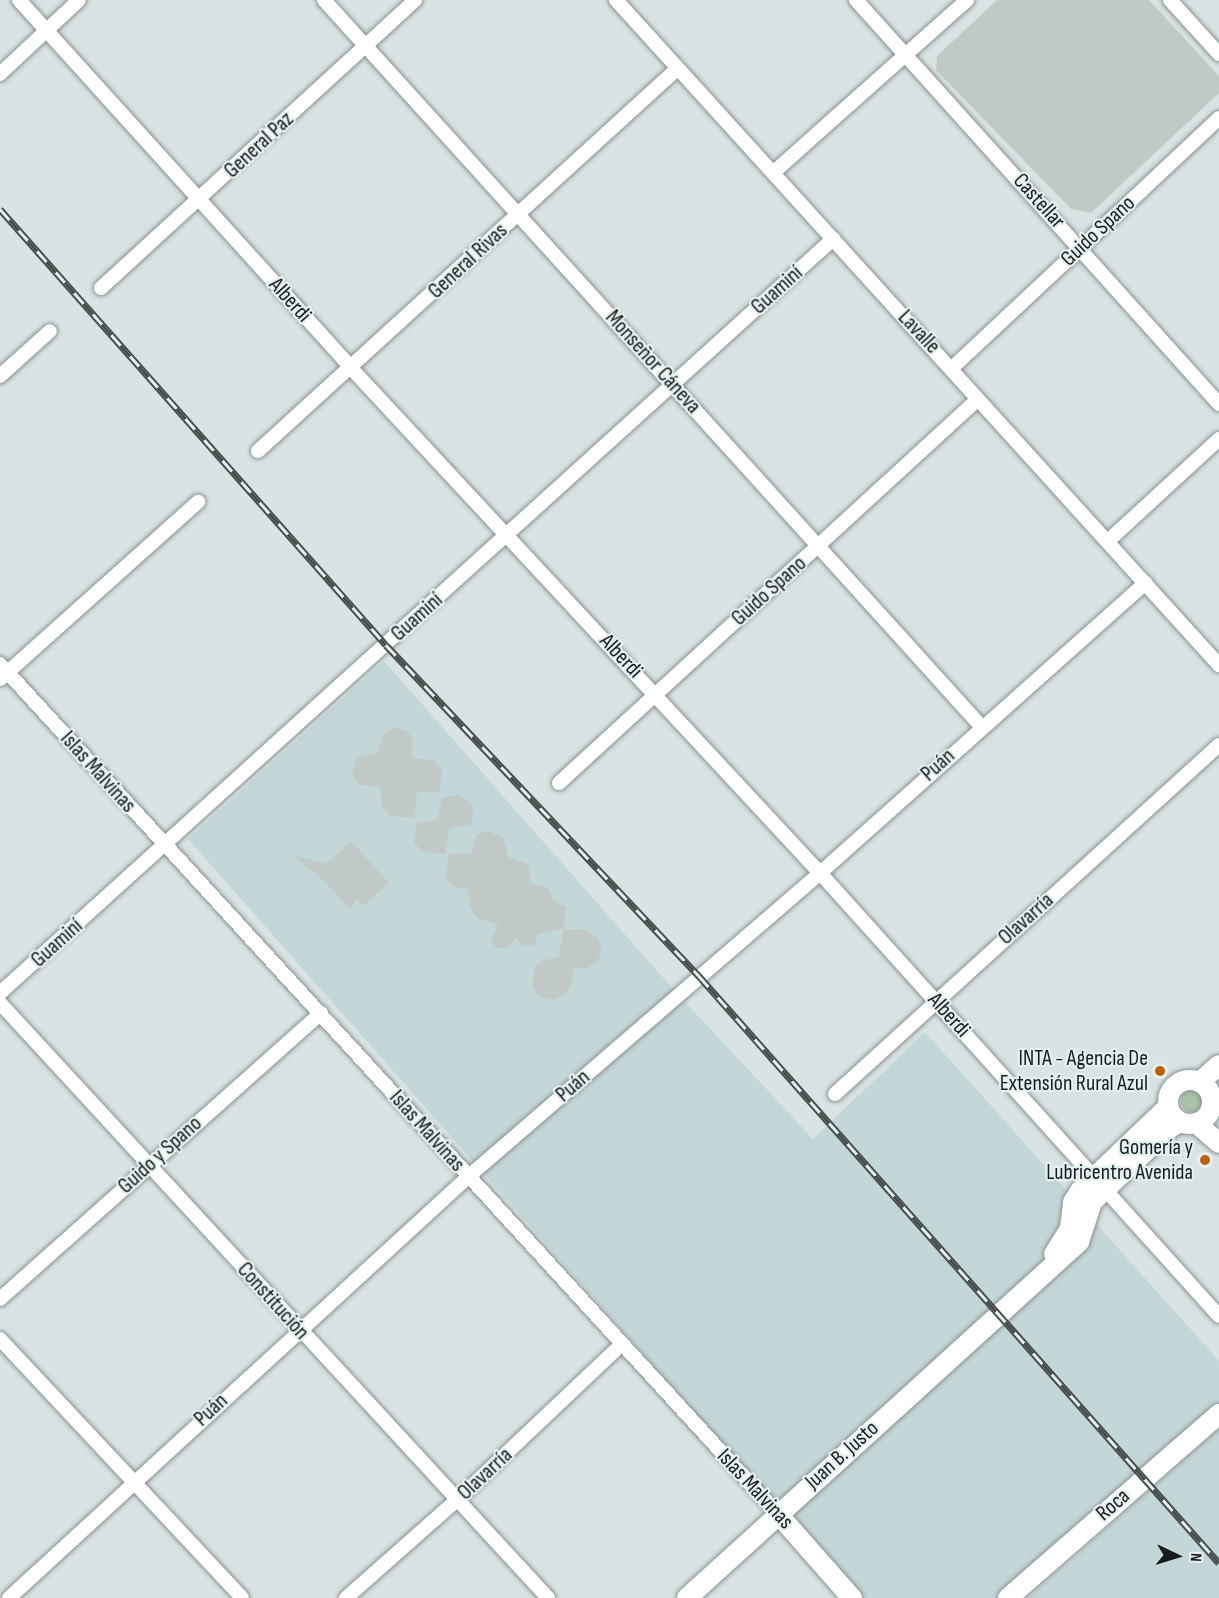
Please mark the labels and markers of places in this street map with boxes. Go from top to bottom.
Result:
place label: INTA - Agencia De Extensión Rural Azul [1000,1045,1148,1096]
marker: INTA - Agencia De Extensión Rural Azul [1153,1064,1167,1078]
place label: Gomería y Lubricentro Avenida [1046,1134,1193,1186]
marker: Gomería y Lubricentro Avenida [1198,1153,1212,1167]

